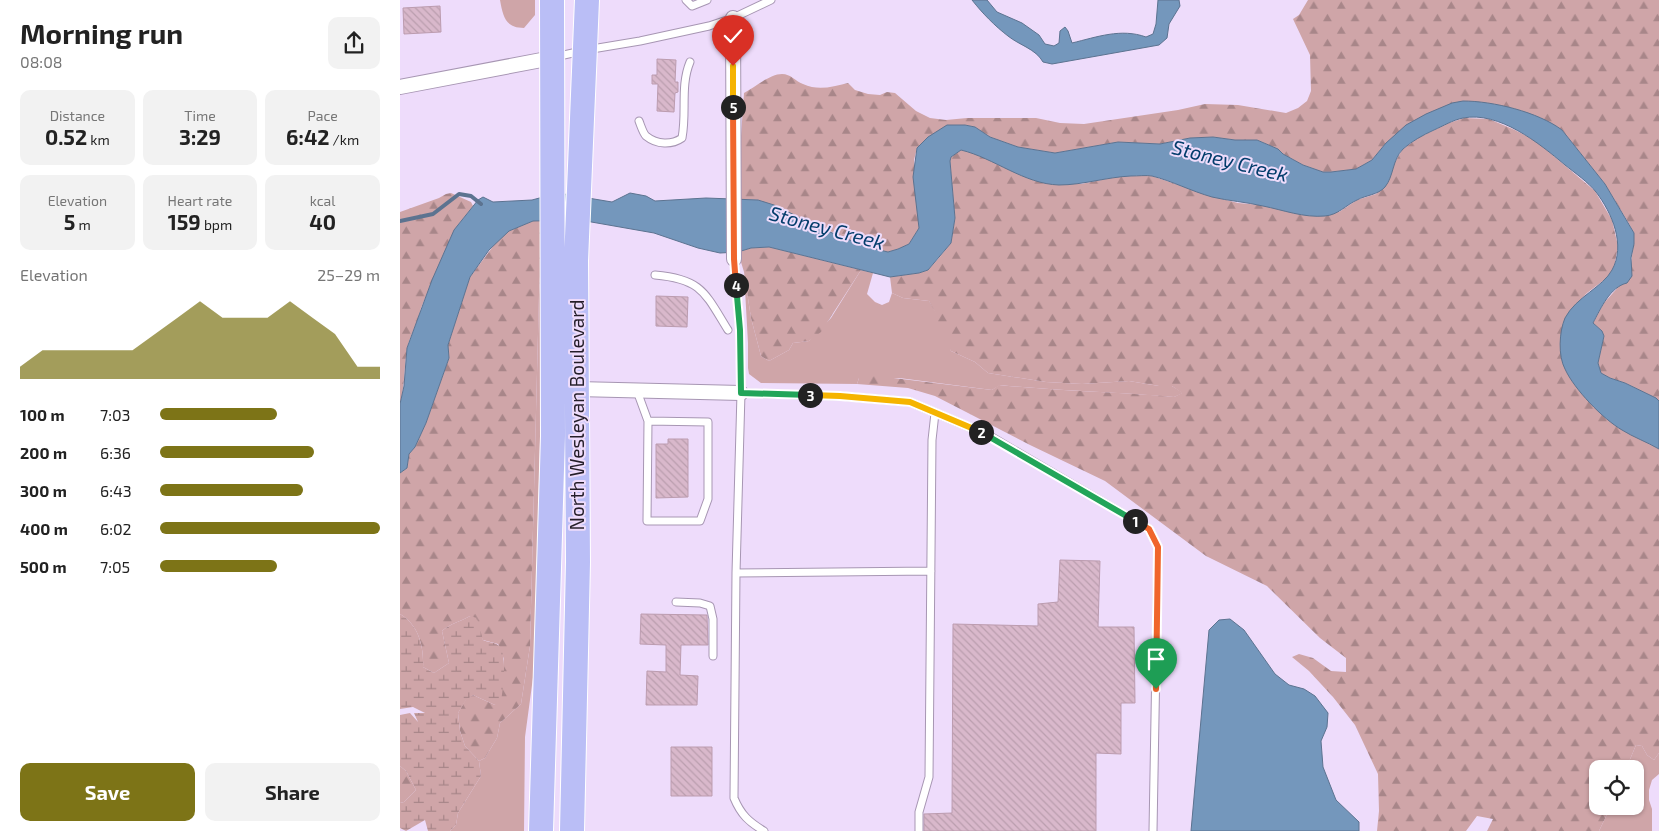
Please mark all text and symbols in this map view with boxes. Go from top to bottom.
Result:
pin [712,15,754,66]
text: Morning run [20,16,183,50]
button: share [328,17,380,69]
icon: check [719,22,747,50]
text: 08:08 [20,52,63,71]
pin: 5 [720,94,746,120]
text: 5 [730,99,737,116]
text: Distance [50,107,105,124]
text: Time [184,107,216,124]
text: Pace [308,107,338,124]
text: 0.52 [45,124,87,149]
text: 3:29 [179,124,221,149]
text: 6:42 [286,124,329,149]
text: km [87,131,110,148]
text: /km [329,131,359,148]
water label: Stoney Creek [1170,134,1291,187]
text: Elevation [48,192,107,209]
text: Heart rate [168,192,232,209]
text: kcal [310,192,335,209]
water label: Stoney Creek [767,200,888,255]
text: 5 [64,209,75,234]
text: 159 [168,209,201,234]
text: 40 [309,209,336,234]
text: m [75,216,91,233]
text: bpm [201,216,232,233]
text: Elevation [20,265,88,284]
text: 25–29 m [317,265,380,284]
pin: 4 [724,272,748,298]
text: 4 [732,277,741,294]
street label: North Wesleyan Boulevard [565,300,588,530]
pin: 3 [798,382,822,408]
text: 3 [807,387,814,404]
text: 100 m [20,405,65,424]
text: 7:03 [100,405,131,424]
pin: 2 [968,420,994,444]
text: 2 [977,424,986,441]
text: 200 m [20,443,67,462]
text: 6:36 [100,443,131,462]
text: 300 m [20,481,67,500]
text: 6:43 [100,481,132,500]
pin: 1 [1122,508,1148,534]
text: 1 [1132,513,1139,530]
text: 400 m [20,519,68,538]
text: 6:02 [100,519,132,538]
text: 500 m [20,557,67,576]
text: 7:05 [100,557,130,576]
pin [1135,638,1177,689]
icon: arrive [1142,645,1170,673]
map controls [1589,760,1644,815]
button: locate [1589,760,1644,815]
button: Save [20,763,195,821]
button: Share [205,763,380,821]

